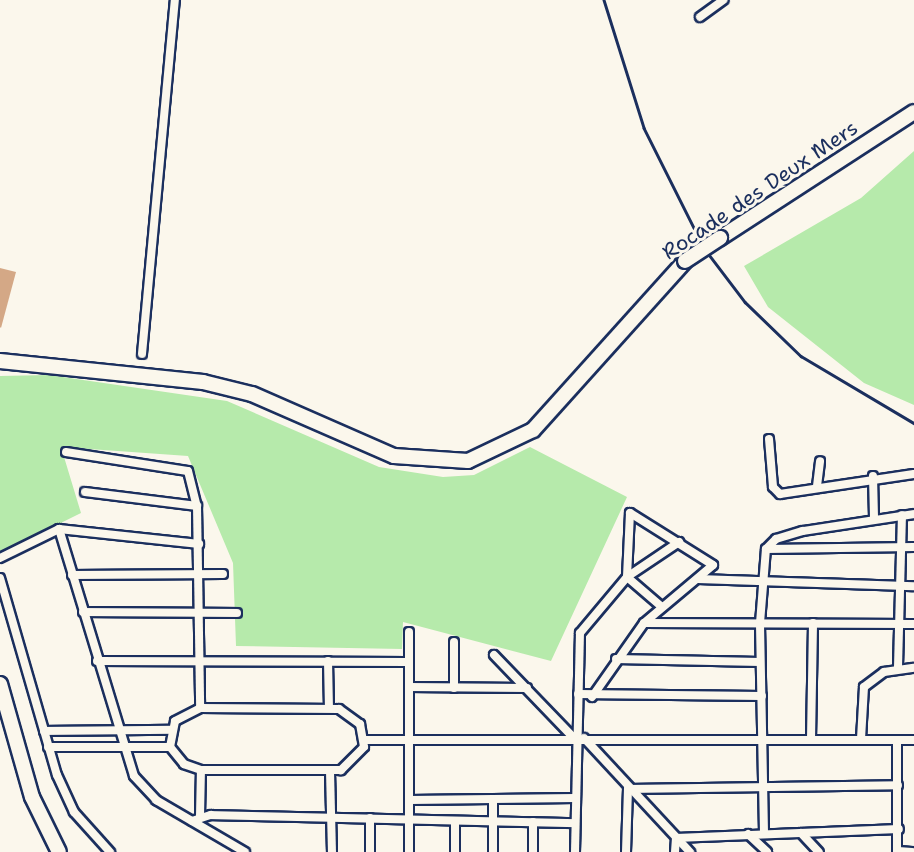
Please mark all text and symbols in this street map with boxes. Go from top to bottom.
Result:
street label: Rocade des Deux Mers [657,115,863,265]

